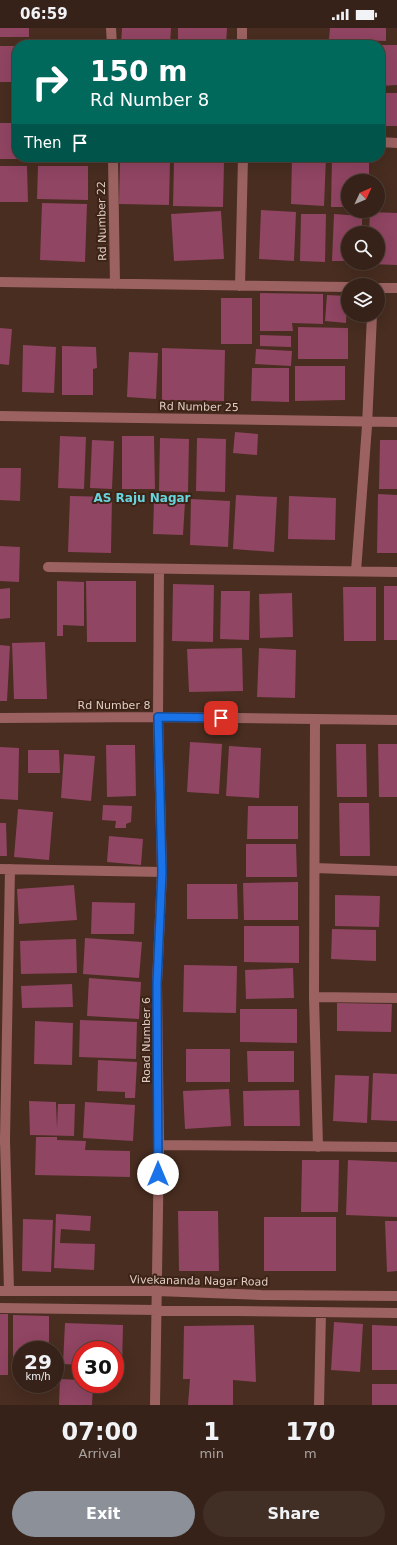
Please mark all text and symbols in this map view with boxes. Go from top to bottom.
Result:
text: 06:59 [20,5,68,23]
text: 150 m [90,55,187,88]
icon: right [24,56,76,108]
text: Rd Number 8 [90,89,209,110]
icon: arrive [69,132,91,154]
text: Then [24,134,61,152]
north arrow [341,174,385,218]
map controls [341,174,385,322]
street label: Rd Number 22 [95,181,109,261]
button: search [341,226,385,270]
button: layers [341,278,385,322]
street label: Rd Number 25 [159,400,239,414]
district label: AS Raju Nagar [93,491,191,505]
street label: Rd Number 8 [78,699,150,712]
pin [204,701,238,735]
icon: arrive [210,707,232,729]
street label: Road Number 6 [140,997,153,1083]
position arrow [137,1153,179,1195]
street label: Vivekananda Nagar Road [130,1273,268,1289]
speed limit sign: 30 [72,1341,124,1393]
text: 29 [24,1350,52,1374]
text: km/h [25,1371,51,1382]
text: 07:00 [61,1418,138,1446]
text: 1 [203,1418,220,1446]
text: 170 [285,1418,335,1446]
text: Arrival [79,1446,121,1461]
text: min [199,1446,224,1461]
text: m [304,1446,317,1461]
button: Exit [12,1491,195,1537]
button: Share [203,1491,385,1537]

